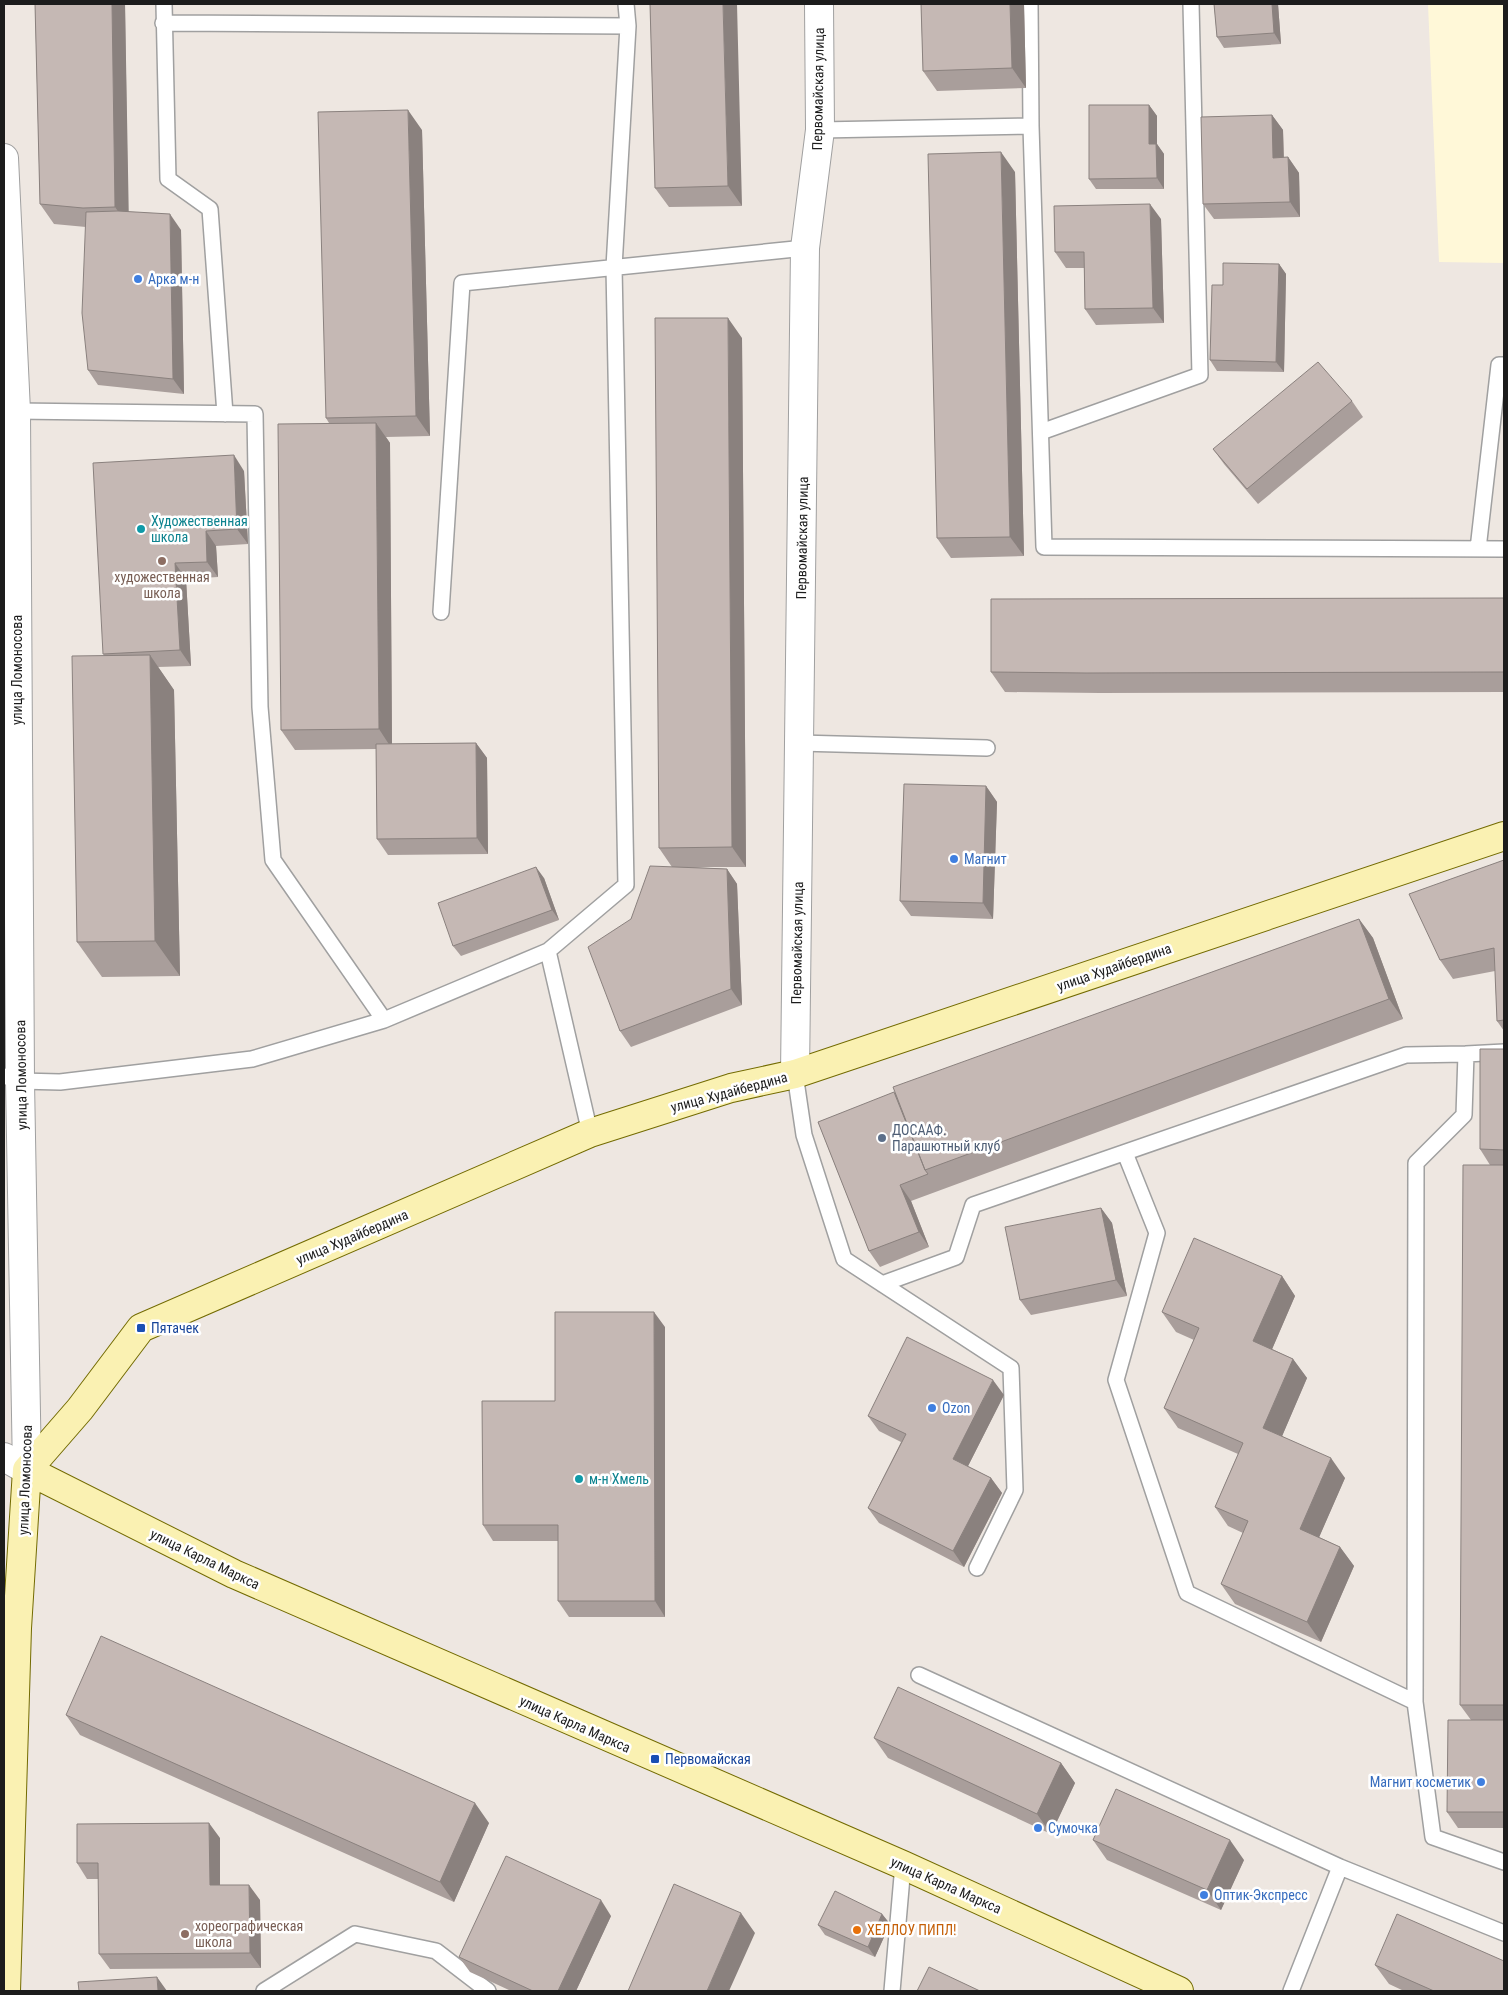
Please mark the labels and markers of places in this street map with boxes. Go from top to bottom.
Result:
place label: Арка м-н [148,271,199,287]
marker: Арка м-н [132,273,144,285]
place label: Художественная школа [151,513,248,545]
marker: Художественная школа [135,523,147,535]
marker: художественная школа [156,555,168,567]
place label: художественная школа [114,569,210,601]
place label: Магнит [964,851,1007,867]
marker: Магнит [948,853,960,865]
place label: ДОСААФ. Парашютный клуб [892,1122,1000,1154]
marker: ДОСААФ. Парашютный клуб [876,1132,888,1144]
place label: Пятачек [151,1320,199,1336]
marker: Пятачек [135,1322,147,1334]
place label: Ozon [942,1400,970,1416]
marker: Ozon [926,1402,938,1414]
place label: м-н Хмель [589,1471,649,1487]
marker: м-н Хмель [573,1473,585,1485]
place label: Первомайская [665,1751,751,1767]
marker: Первомайская [649,1753,661,1765]
place label: Магнит косметик [1370,1774,1471,1790]
marker: Магнит косметик [1475,1776,1487,1788]
place label: Сумочка [1048,1820,1098,1836]
marker: Сумочка [1032,1822,1044,1834]
place label: Оптик-Экспресс [1214,1887,1308,1903]
marker: Оптик-Экспресс [1198,1889,1210,1901]
place label: хореографическая школа [195,1918,303,1950]
place label: ХЕЛЛОУ ПИПЛ! [867,1922,956,1938]
marker: ХЕЛЛОУ ПИПЛ! [851,1924,863,1936]
marker: хореографическая школа [179,1928,191,1940]

